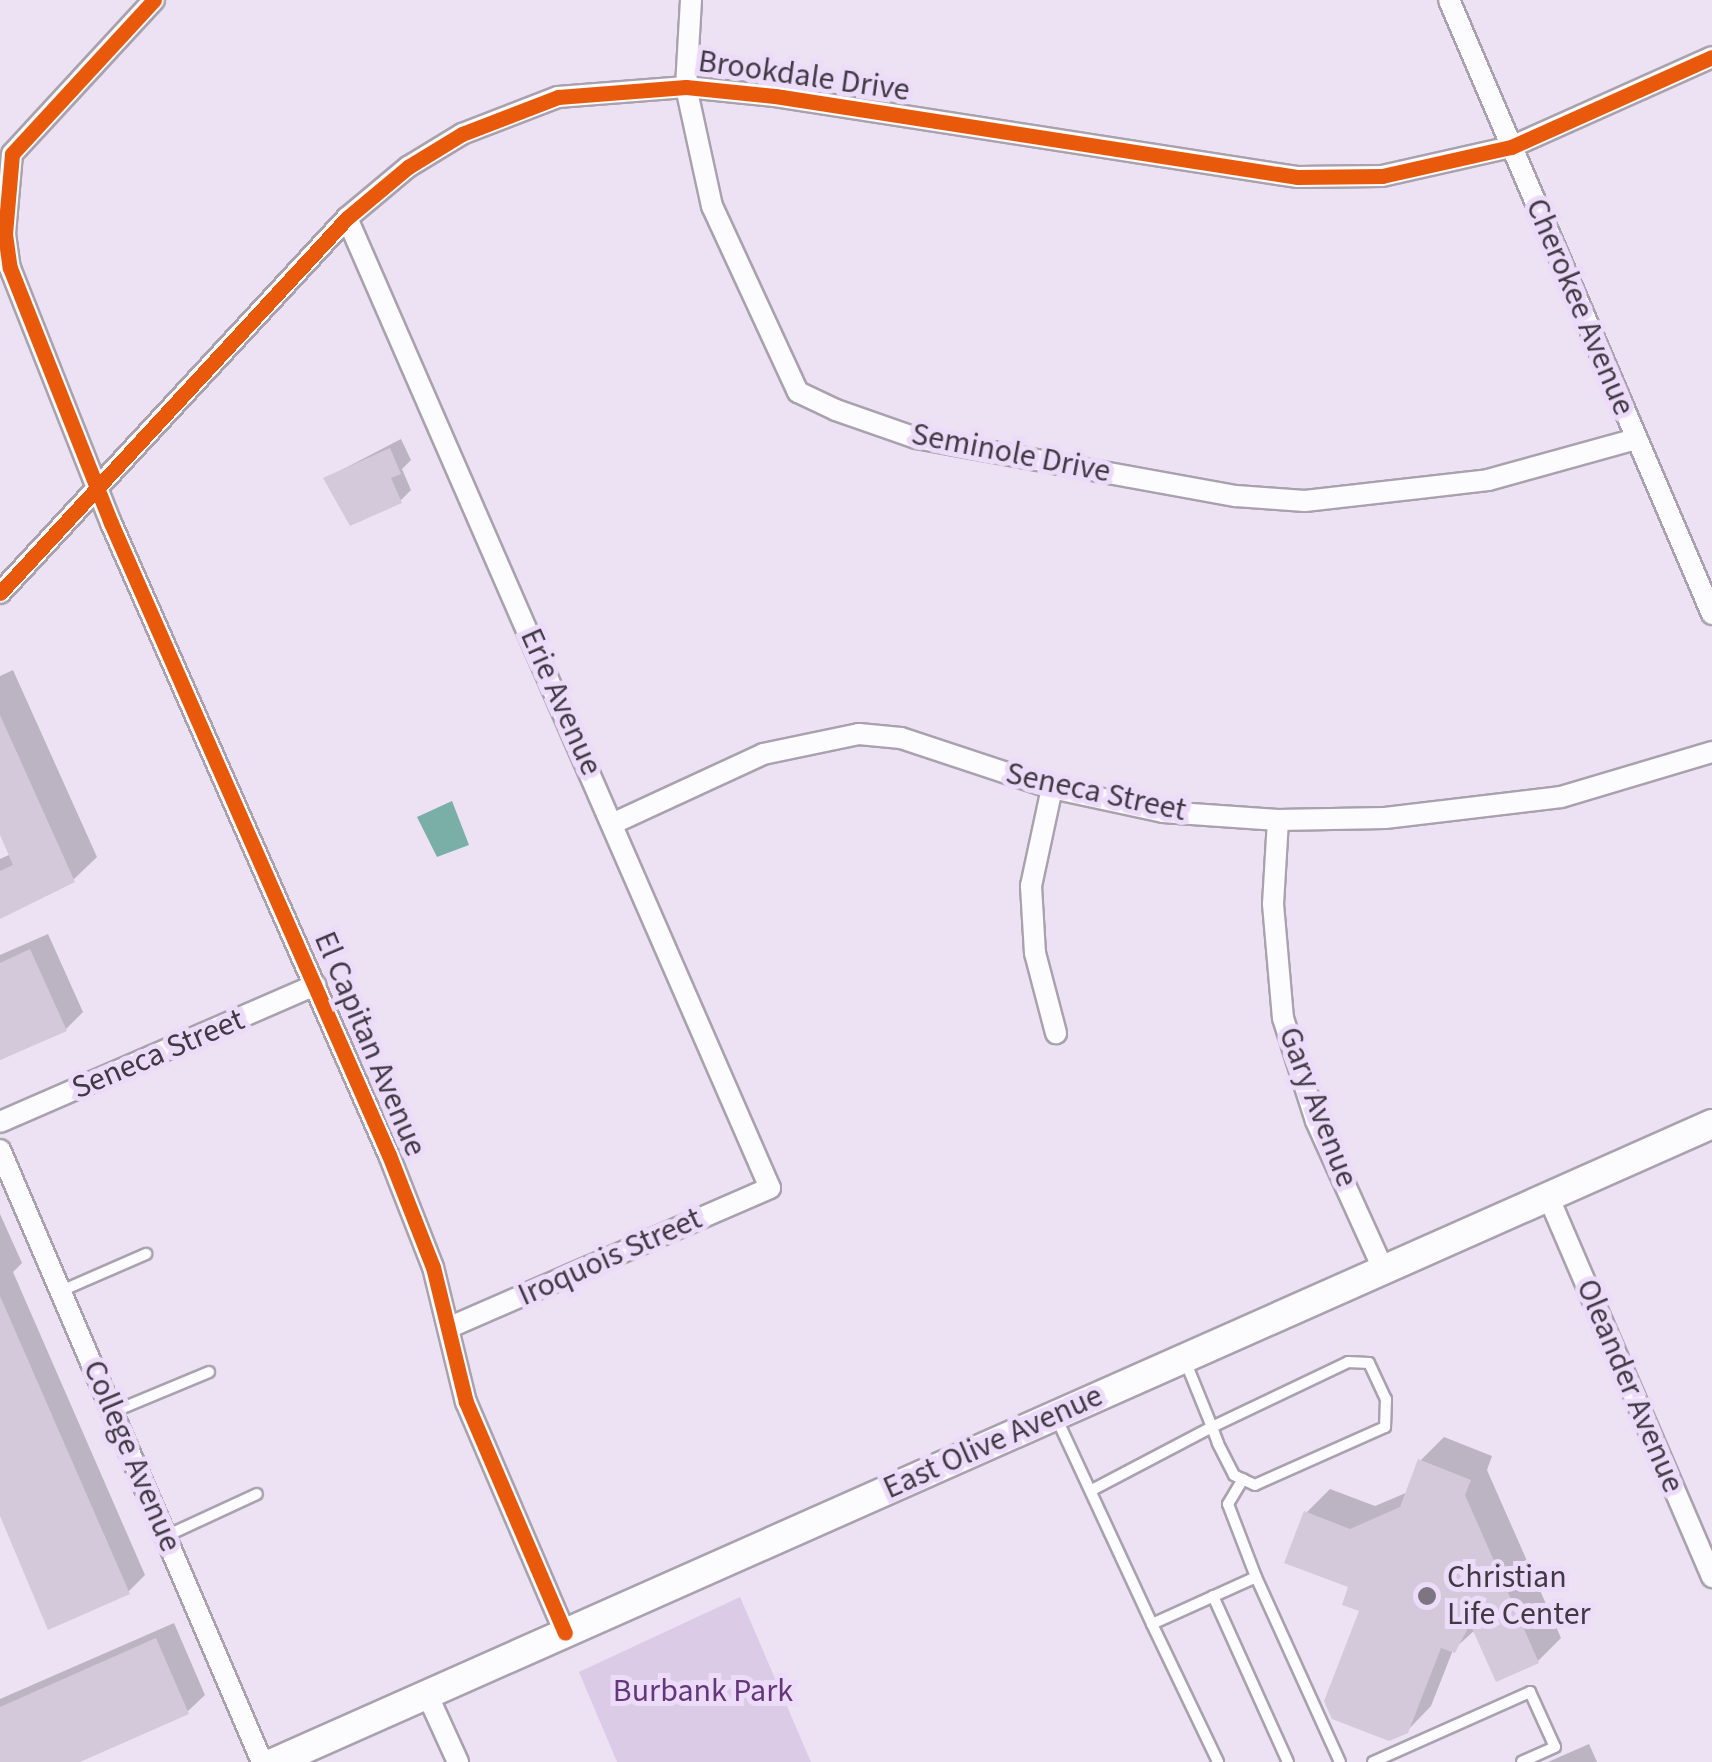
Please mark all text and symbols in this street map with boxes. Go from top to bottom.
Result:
street label: Brookdale Drive [696,42,912,110]
street label: Cherokee Avenue [1517,193,1643,421]
street label: Seminole Drive [908,415,1114,491]
street label: Erie Avenue [512,623,610,781]
street label: Seneca Street [1002,754,1190,830]
street label: El Capitan Avenue [305,926,435,1162]
street label: Seneca Street [66,1001,250,1107]
street label: Gary Avenue [1270,1022,1366,1192]
street label: Iroquois Street [512,1199,708,1315]
street label: Oleander Avenue [1568,1273,1692,1499]
street label: College Avenue [74,1355,190,1557]
street label: East Olive Avenue [877,1376,1109,1508]
place label: Christian Life Center [1447,1559,1591,1634]
marker: Christian Life Center [1416,1585,1438,1607]
park label: Burbank Park [613,1672,793,1710]

